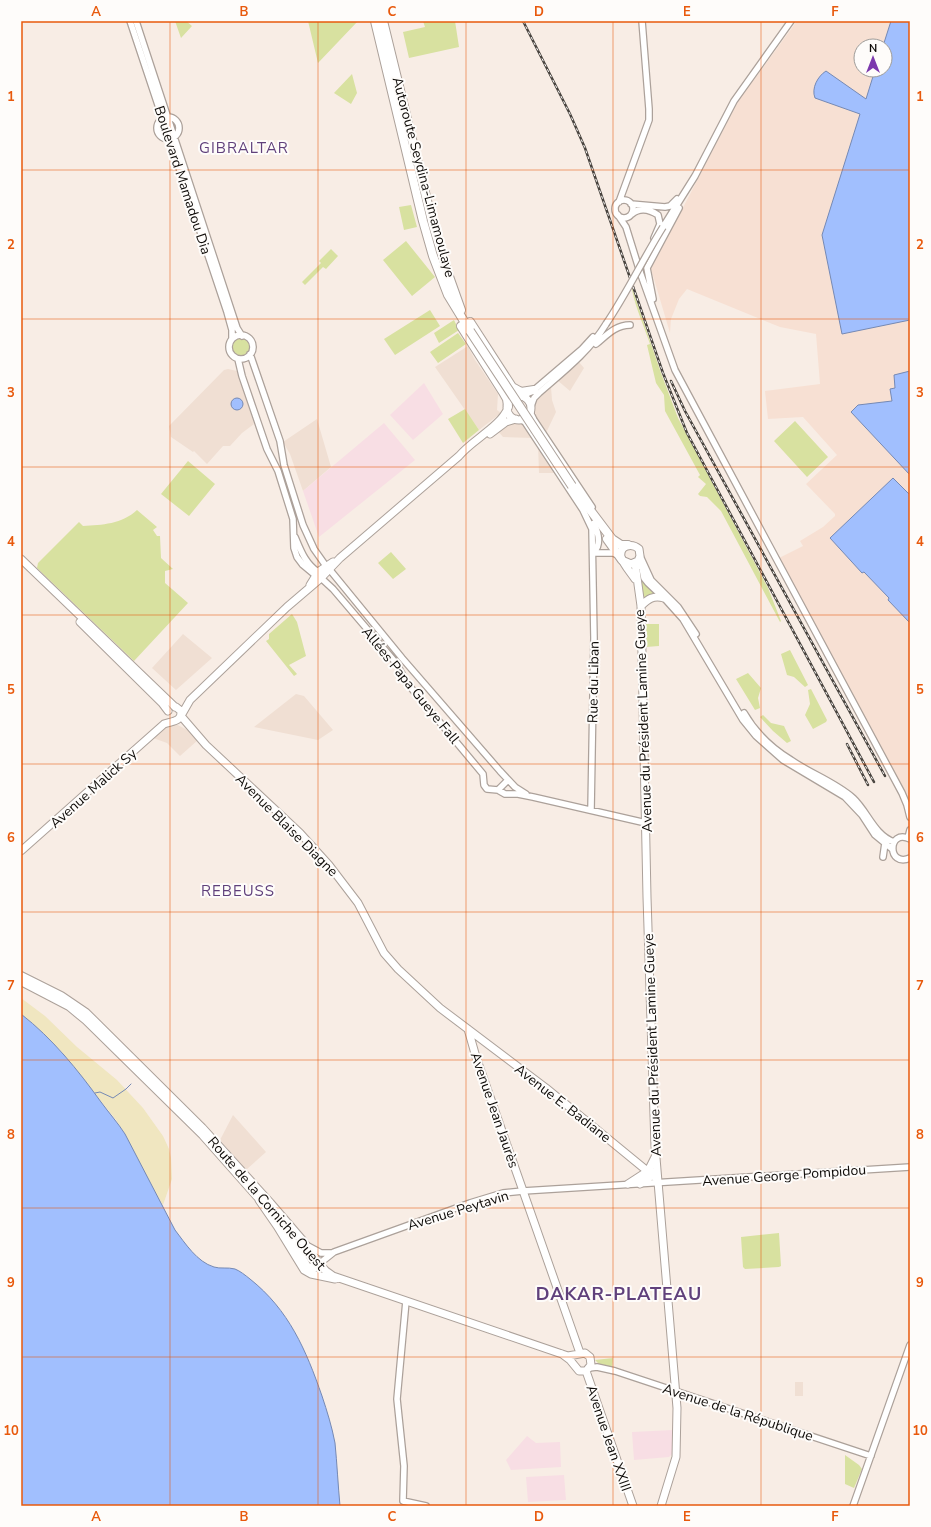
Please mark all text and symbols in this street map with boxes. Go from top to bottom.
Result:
text: A [91,3,101,21]
text: B [240,3,249,21]
text: C [388,3,397,21]
text: D [534,3,544,21]
text: E [683,3,691,21]
text: F [831,3,839,21]
north arrow [853,38,893,78]
text: N [869,41,877,56]
street label: Autoroute Seydina-Limamoulaye [388,75,459,279]
text: 1 [7,88,15,106]
text: 1 [916,88,924,106]
street label: Boulevard Mamadou Dia [150,104,216,257]
district label: GIBRALTAR [199,138,289,158]
text: 2 [7,236,15,254]
text: 2 [916,236,924,254]
text: 3 [7,384,15,402]
text: 3 [916,384,924,402]
text: 4 [7,533,15,551]
text: 4 [916,533,924,551]
street label: Avenue du Président Lamine Gueye [630,609,657,833]
street label: Allées Papa Gueye Fall [357,623,464,748]
street label: Rue du Liban [583,641,604,723]
text: 5 [7,681,15,699]
text: 5 [916,681,924,699]
street label: Avenue Malick Sy [46,744,141,833]
street label: Avenue Blaise Diagne [231,770,342,881]
text: 6 [7,829,15,847]
text: 6 [916,829,924,847]
district label: REBEUSS [201,881,275,901]
street label: Avenue du Président Lamine Gueye [639,933,666,1157]
text: 7 [7,977,15,995]
text: 7 [916,977,924,995]
street label: Avenue Jean Jaurès [466,1050,523,1171]
street label: Avenue E. Badiane [511,1060,615,1147]
text: 8 [7,1126,15,1144]
text: 8 [916,1126,924,1144]
street label: Route de la Corniche Ouest [203,1133,330,1274]
street label: Avenue George Pompidou [701,1160,867,1191]
street label: Avenue Peytavin [405,1186,511,1235]
text: 9 [7,1274,15,1292]
text: 9 [916,1274,924,1292]
district label: DAKAR-PLATEAU [536,1282,702,1306]
street label: Avenue de la République [660,1379,816,1446]
street label: Avenue Jean XXIII [581,1383,636,1494]
text: 10 [3,1422,19,1440]
text: 10 [912,1422,928,1440]
text: A [91,1508,101,1526]
text: B [240,1508,249,1526]
text: C [388,1508,397,1526]
text: D [534,1508,544,1526]
text: E [683,1508,691,1526]
text: F [831,1508,839,1526]

